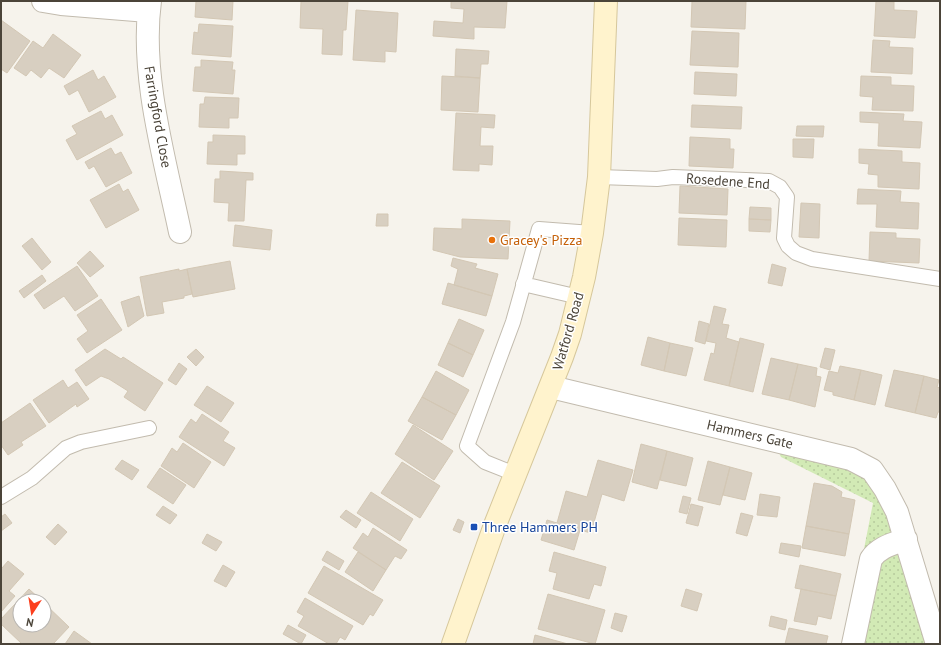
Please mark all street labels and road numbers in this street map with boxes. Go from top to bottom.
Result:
street label: Farringford Close [140,65,176,169]
street label: Rosedene End [685,169,771,193]
street label: Watford Road [548,290,588,372]
street label: Hammers Gate [705,415,795,453]

